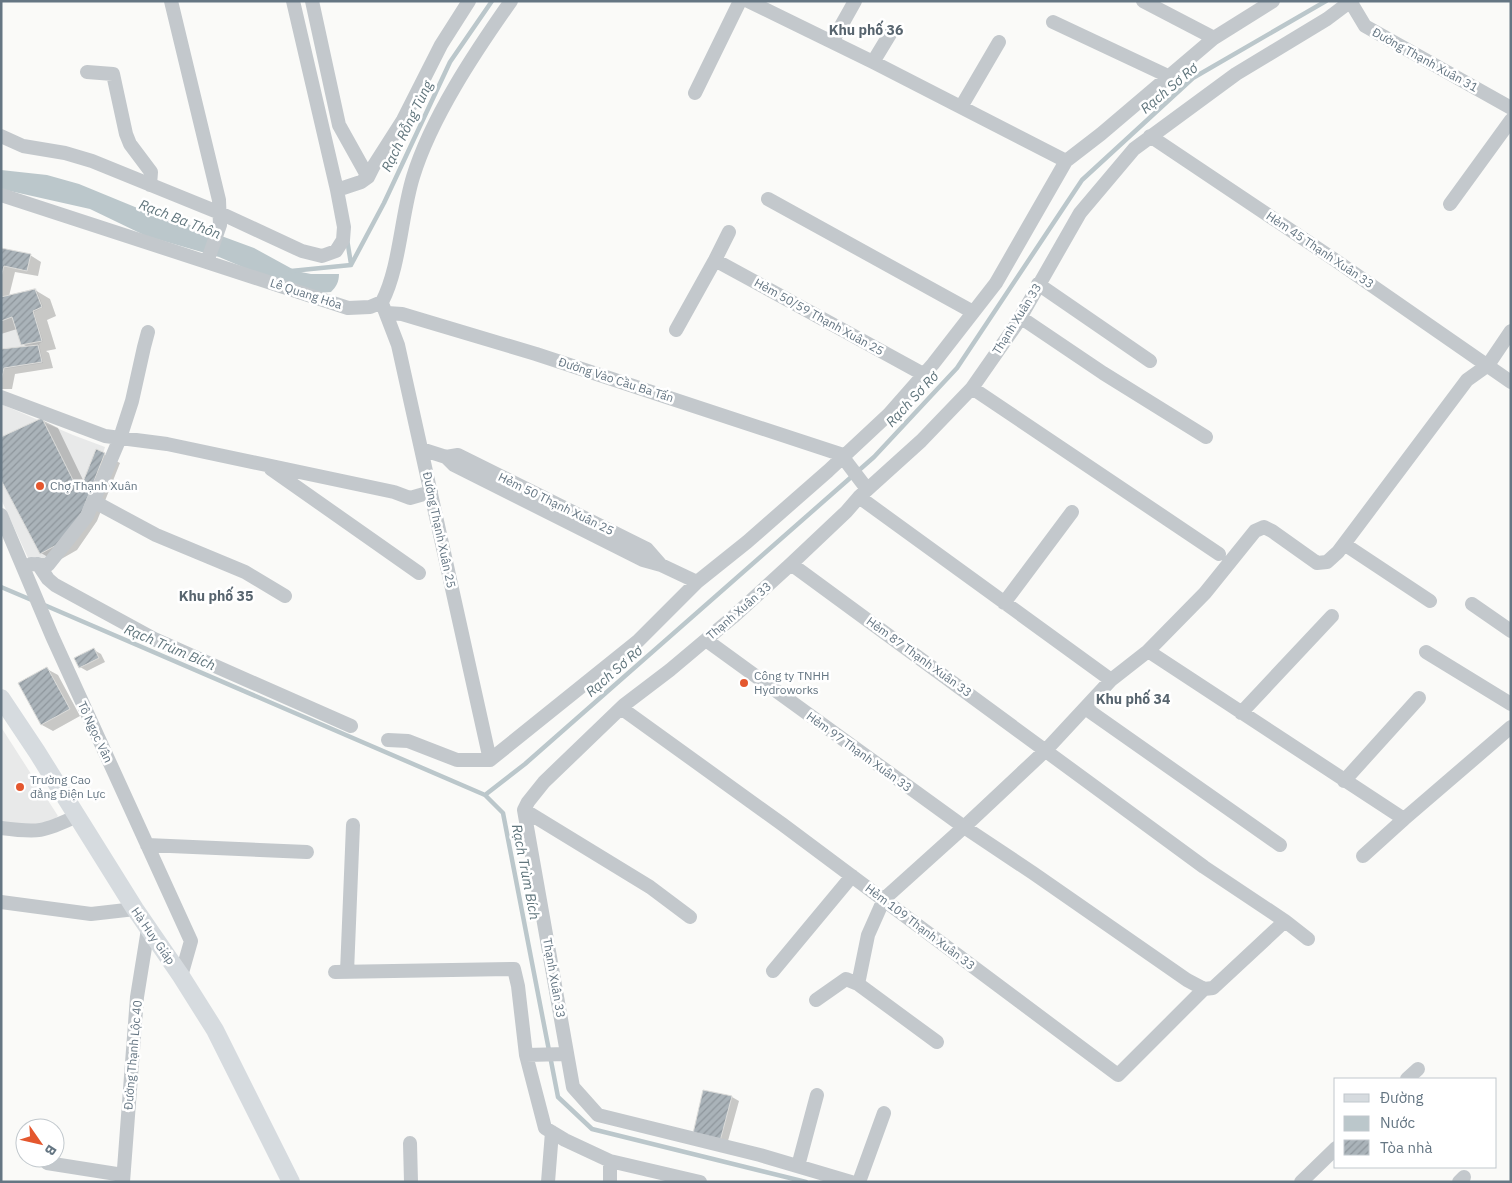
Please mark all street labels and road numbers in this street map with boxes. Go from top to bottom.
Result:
street label: Đường Thạnh Xuân 31 [1370,24,1481,95]
street label: Hẻm 45 Thạnh Xuân 33 [1264,208,1377,291]
street label: Lê Quang Hòa [268,275,345,312]
street label: Hẻm 50/59 Thạnh Xuân 25 [752,275,887,358]
street label: Thạnh Xuân 33 [989,280,1044,357]
street label: Đường Vào Cầu Ba Tấn [557,354,676,405]
street label: Hẻm 50 Thạnh Xuân 25 [496,469,616,538]
street label: Đường Thạnh Xuân 25 [420,470,459,589]
street label: Thạnh Xuân 33 [703,578,774,643]
street label: Hẻm 87 Thạnh Xuân 33 [864,613,975,700]
street label: Tô Ngọc Vân [75,699,116,765]
street label: Hẻm 97 Thạnh Xuân 33 [804,708,915,795]
street label: Hẻm 109 Thạnh Xuân 33 [862,880,978,973]
street label: Hà Huy Giáp [128,904,179,967]
street label: Thạnh Xuân 33 [540,937,569,1019]
street label: Đường Thạnh Lộc 40 [120,999,145,1110]

